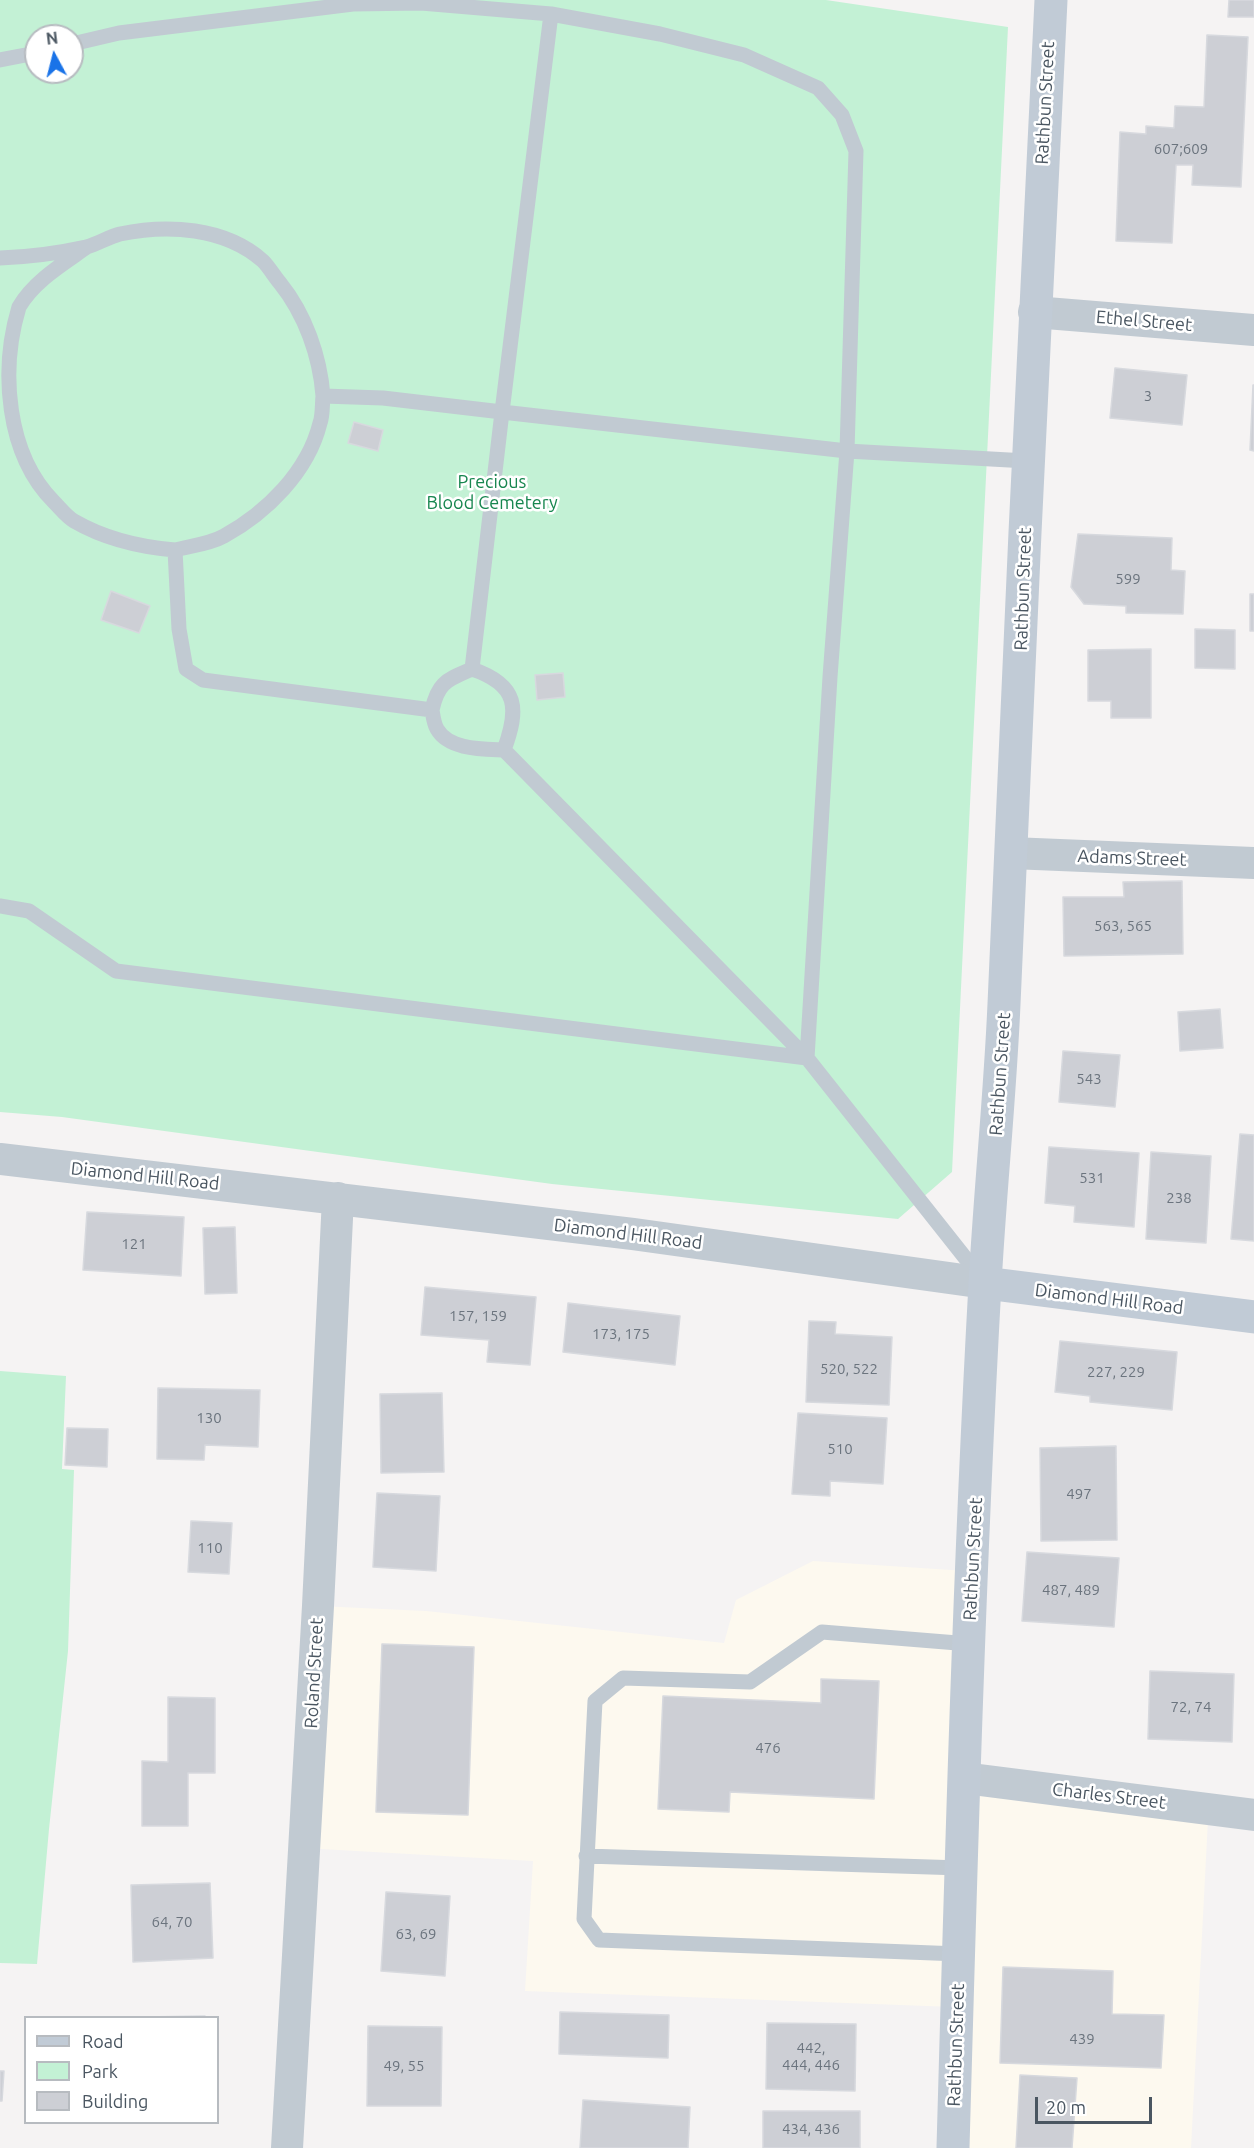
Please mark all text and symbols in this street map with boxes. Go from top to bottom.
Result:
north arrow [24,24,84,84]
text: N [45,28,59,48]
street label: Rathbun Street [1031,41,1059,165]
house number: 607;609 [1154,140,1208,158]
street label: Ethel Street [1095,306,1193,336]
house number: 3 [1144,387,1152,405]
park label: Precious Blood Cemetery [426,471,558,514]
street label: Rathbun Street [1010,527,1036,651]
house number: 599 [1115,570,1141,588]
street label: Adams Street [1077,845,1187,871]
house number: 563, 565 [1094,917,1152,935]
street label: Rathbun Street [985,1012,1015,1136]
house number: 543 [1076,1070,1102,1088]
street label: Diamond Hill Road [70,1157,220,1195]
house number: 531 [1079,1169,1105,1187]
house number: 238 [1166,1189,1192,1207]
street label: Diamond Hill Road [553,1214,703,1254]
house number: 121 [121,1235,147,1253]
street label: Diamond Hill Road [1034,1279,1184,1319]
house number: 157, 159 [449,1307,507,1325]
house number: 173, 175 [592,1325,650,1343]
house number: 520, 522 [820,1360,878,1378]
house number: 227, 229 [1087,1363,1145,1381]
house number: 130 [196,1409,222,1427]
house number: 510 [827,1440,853,1458]
house number: 497 [1066,1485,1092,1503]
street label: Rathbun Street [959,1497,987,1621]
house number: 110 [197,1539,223,1557]
house number: 487, 489 [1042,1581,1100,1599]
street label: Roland Street [300,1617,328,1729]
house number: 72, 74 [1171,1698,1211,1716]
house number: 476 [755,1739,781,1757]
street label: Charles Street [1051,1778,1167,1814]
house number: 64, 70 [152,1913,192,1931]
house number: 63, 69 [396,1925,436,1943]
street label: Rathbun Street [943,1983,969,2107]
legend [24,2016,219,2124]
house number: 439 [1069,2030,1095,2048]
text: Road [82,2031,124,2051]
house number: 442, 444, 446 [782,2039,840,2074]
house number: 49, 55 [384,2057,424,2075]
text: Park [82,2061,118,2081]
scale bar [1038,2085,1155,2123]
text: Building [82,2091,148,2111]
text: 20 m [1046,2097,1086,2117]
house number: 434, 436 [782,2120,840,2138]

